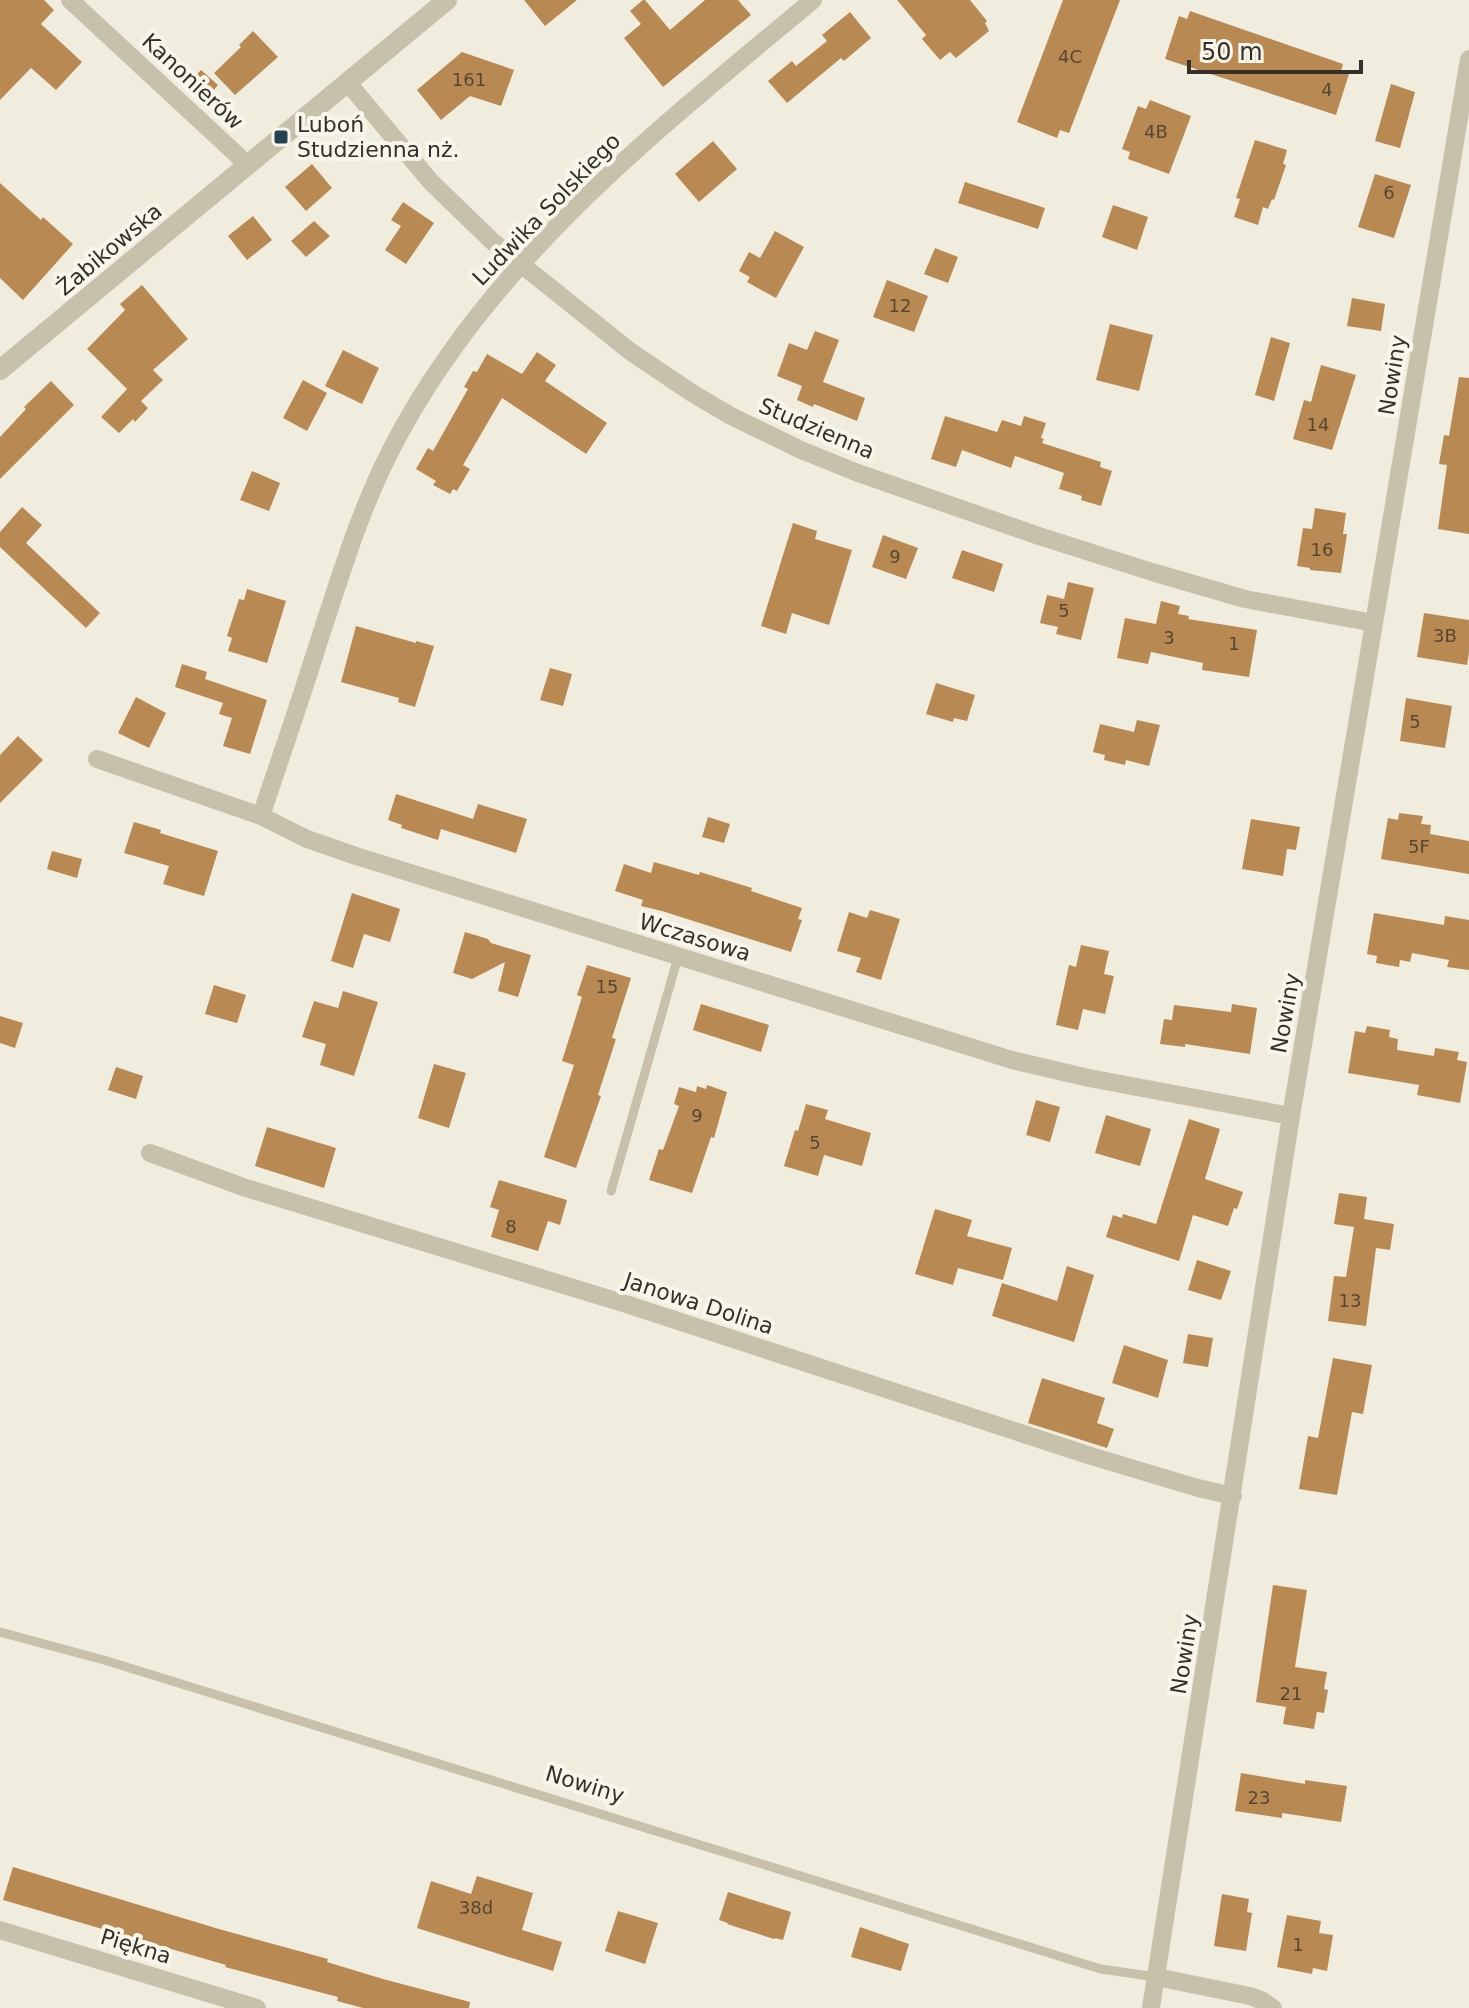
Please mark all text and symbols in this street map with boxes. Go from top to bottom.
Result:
scale bar [1189,24,1361,74]
street label: Kanonierów [137,28,248,134]
text: 50 m [1201,38,1263,66]
house number: 4C [1058,46,1082,67]
house number: 161 [452,69,486,90]
house number: 4 [1321,79,1333,100]
place label: Luboń Studzienna nż. [297,112,460,162]
house number: 4B [1144,121,1168,142]
marker: Luboń Studzienna nż. [272,128,290,146]
street label: Ludwika Solskiego [467,128,625,291]
house number: 6 [1383,182,1395,203]
street label: Żabikowska [52,198,167,301]
house number: 12 [889,295,911,316]
street label: Nowiny [1374,333,1411,417]
street label: Studzienna [755,393,878,464]
house number: 14 [1307,414,1329,435]
house number: 16 [1311,539,1333,560]
house number: 9 [889,546,901,567]
house number: 5 [1058,600,1070,621]
house number: 3B [1433,625,1457,646]
house number: 3 [1163,627,1175,648]
house number: 1 [1228,633,1240,654]
house number: 5 [1409,711,1421,732]
house number: 5F [1408,836,1430,857]
street label: Wczasowa [636,909,754,966]
street label: Nowiny [1266,971,1305,1055]
house number: 15 [596,976,618,997]
house number: 9 [691,1105,703,1126]
house number: 5 [809,1132,821,1153]
house number: 8 [505,1216,517,1237]
street label: Janowa Dolina [619,1267,777,1339]
house number: 13 [1339,1290,1361,1311]
street label: Nowiny [1166,1612,1203,1696]
house number: 21 [1280,1683,1302,1704]
street label: Nowiny [542,1761,627,1808]
house number: 23 [1248,1787,1270,1808]
house number: 38d [459,1897,493,1918]
street label: Piękna [97,1924,174,1969]
house number: 1 [1292,1934,1304,1955]

